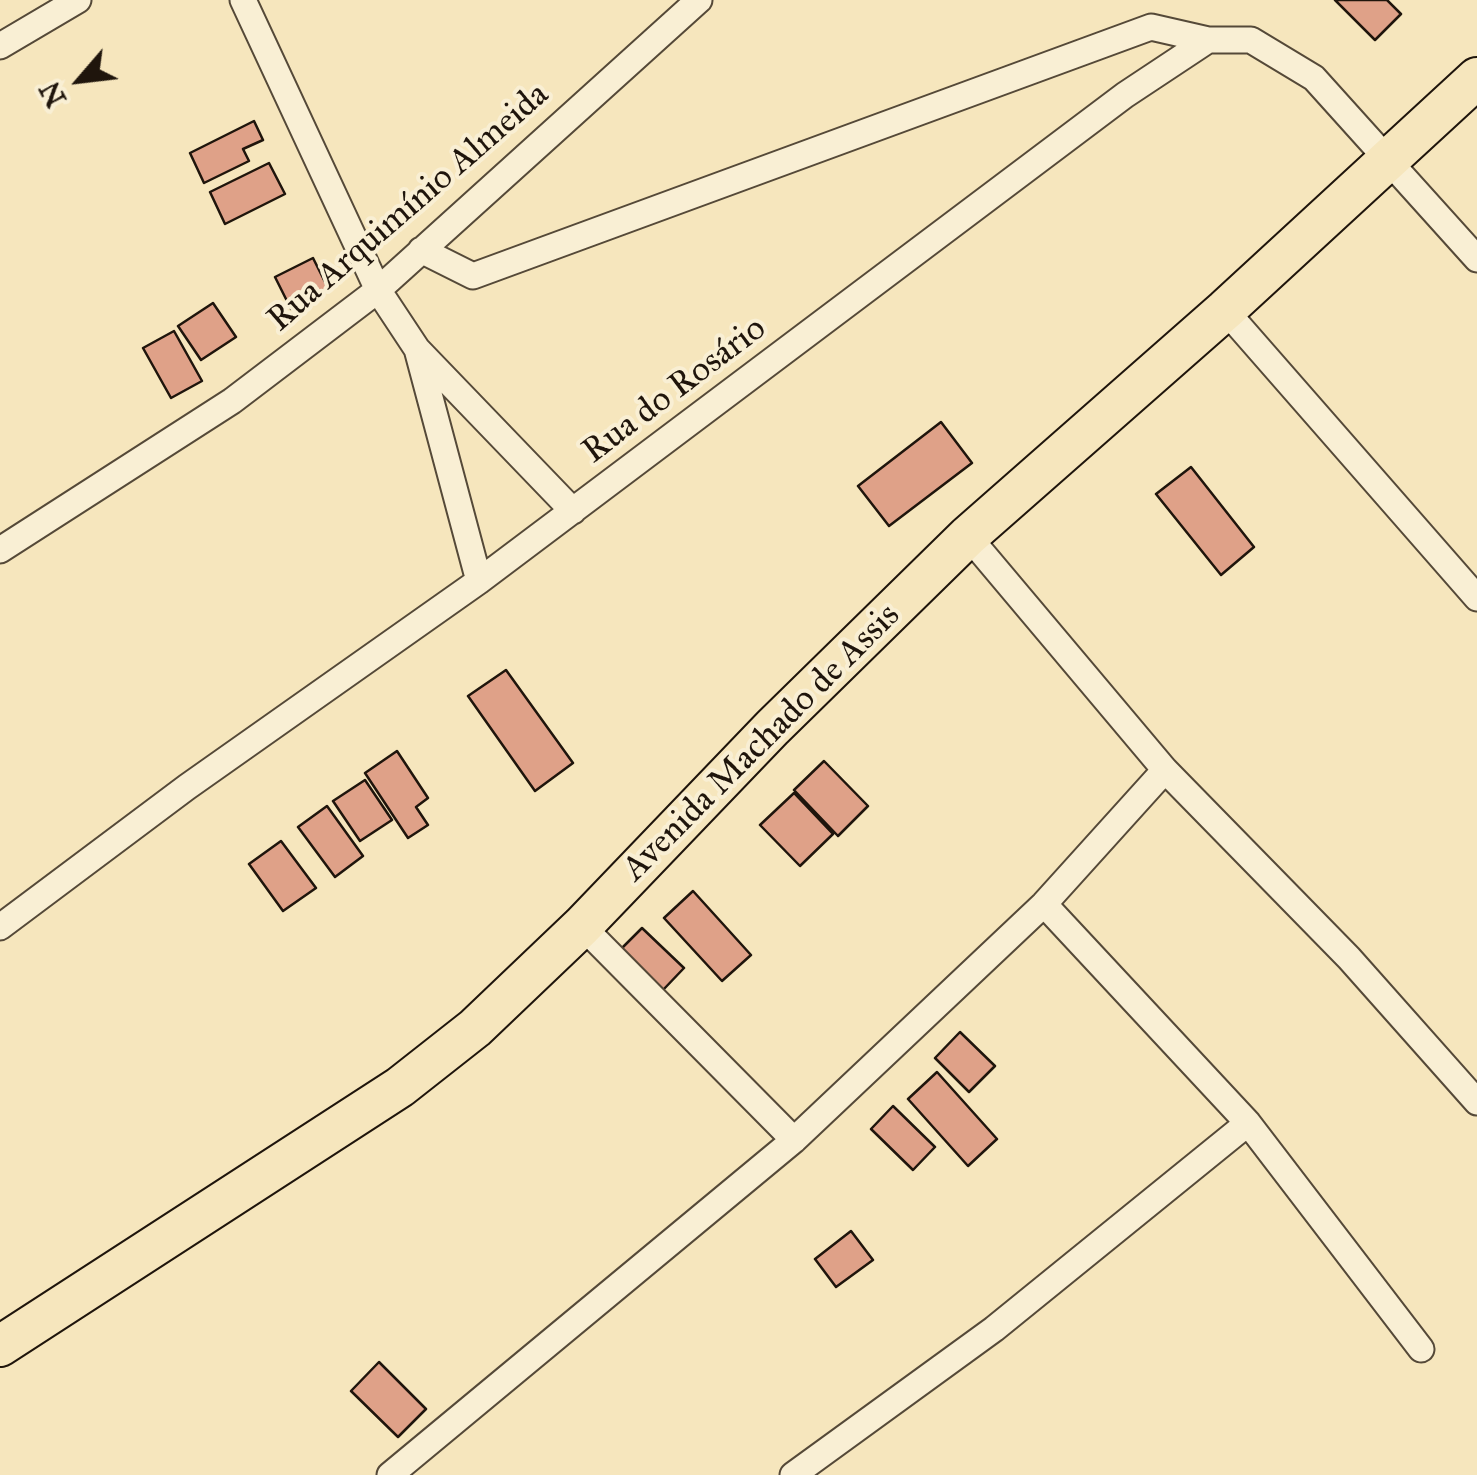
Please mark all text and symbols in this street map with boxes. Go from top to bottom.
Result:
north arrow [30,30,130,130]
street label: Rua Arquimínio Almeida [260,75,558,341]
text: N [32,76,74,113]
street label: Rua do Rosário [575,308,775,474]
street label: Avenida Machado de Assis [614,595,910,891]

